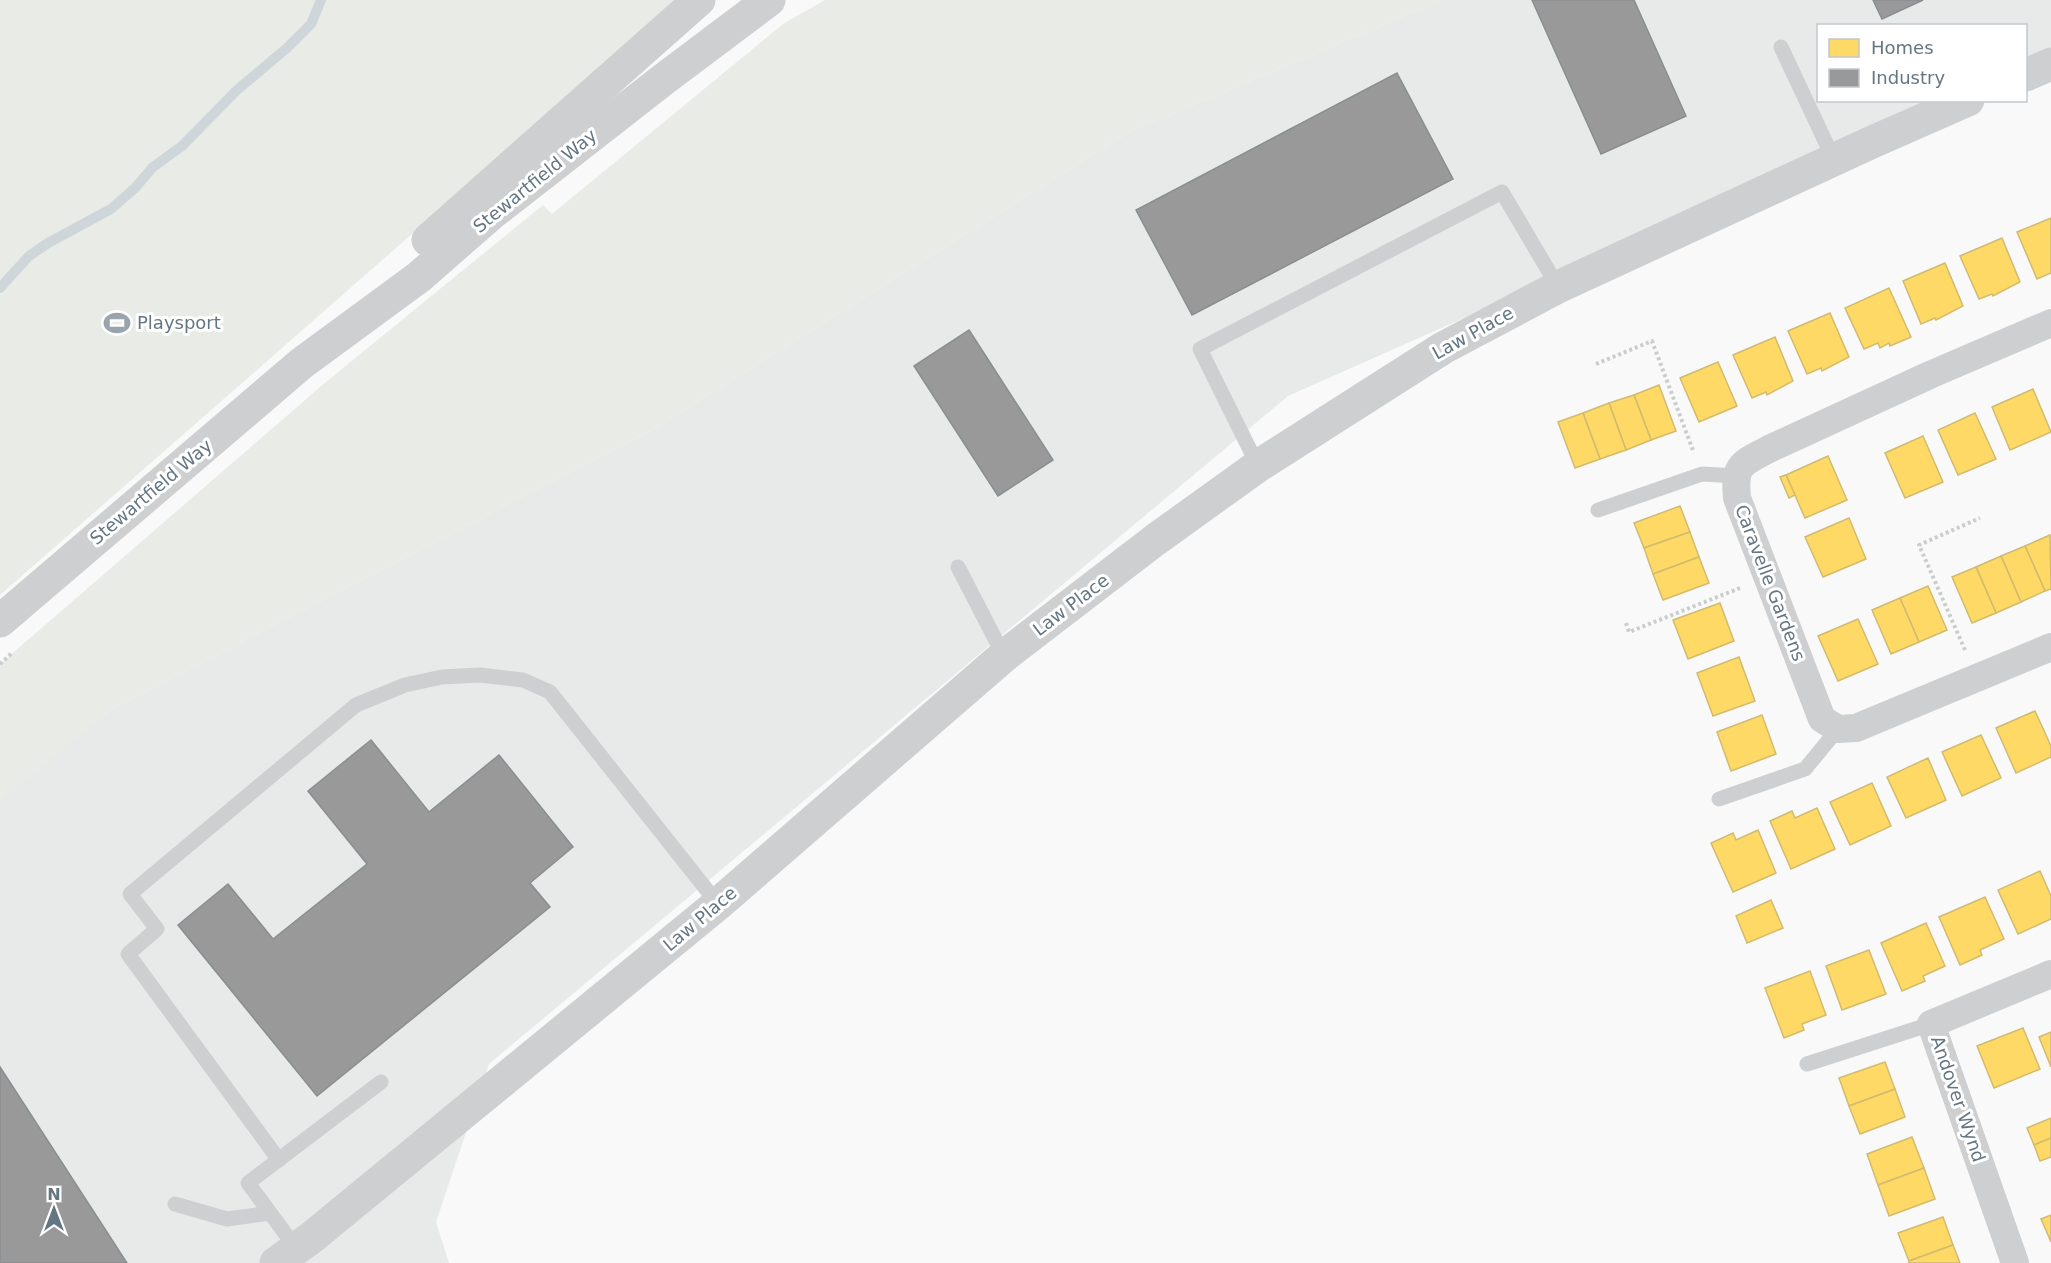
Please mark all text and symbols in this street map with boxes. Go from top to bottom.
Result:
legend [1817,24,2027,102]
text: Homes [1871,37,1934,58]
text: Industry [1871,67,1945,88]
street label: Stewartfield Way [469,124,601,237]
street label: Law Place [1429,302,1517,363]
sports icon: Playsport [102,308,132,338]
place label: Playsport [137,312,221,333]
street label: Stewartfield Way [85,434,216,549]
street label: Caravelle Gardens [1731,502,1810,664]
street label: Law Place [1029,569,1113,640]
street label: Law Place [659,882,741,955]
street label: Andover Wynd [1927,1033,1990,1165]
north arrow [24,1179,84,1239]
text: N [47,1185,61,1204]

